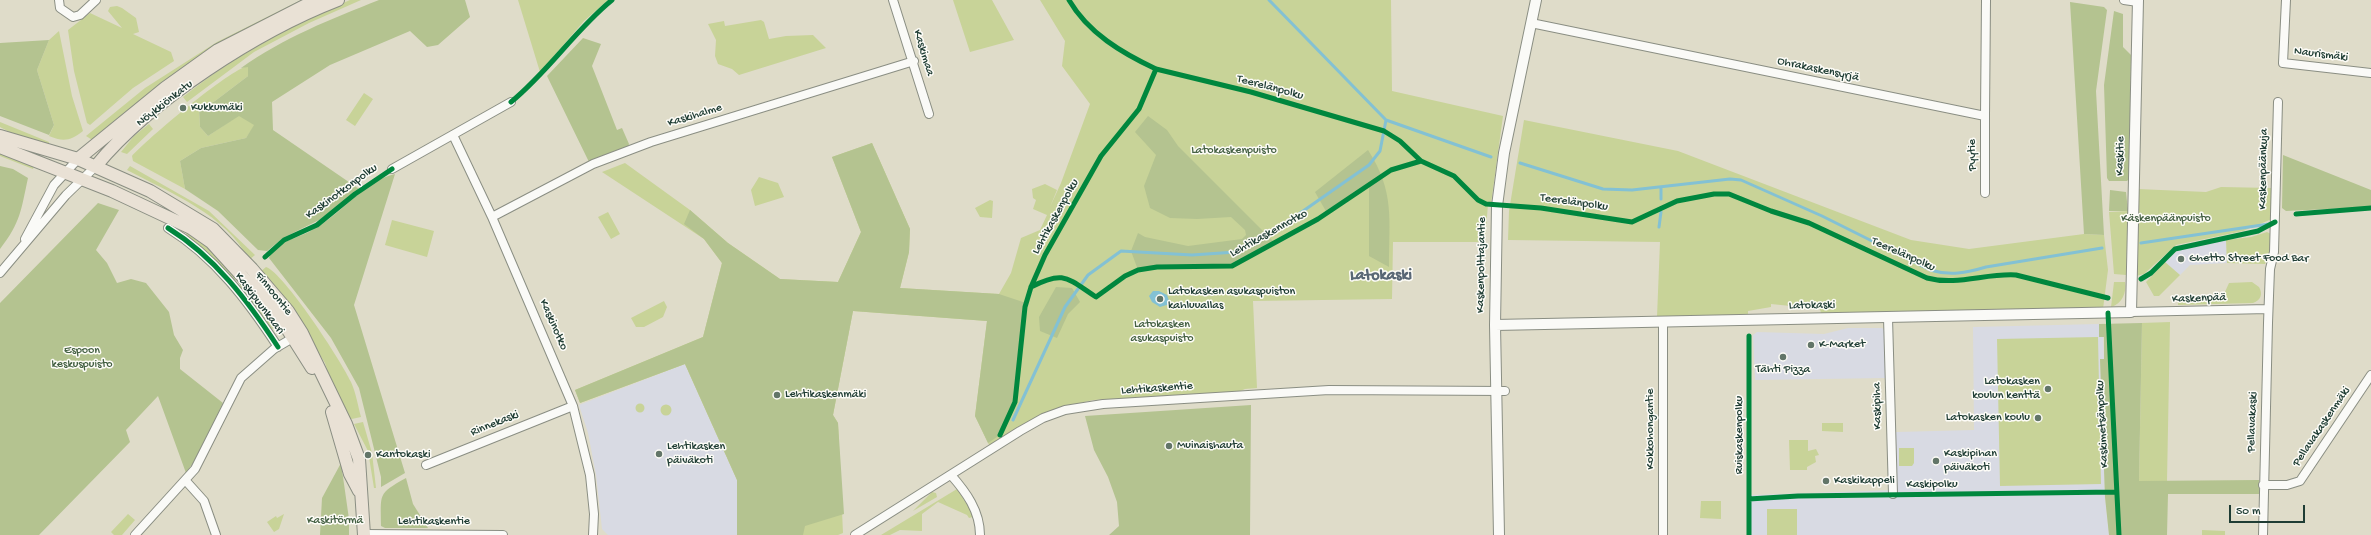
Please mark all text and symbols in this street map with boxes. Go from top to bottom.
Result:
street label: Kaskimaa [909,28,937,78]
street label: Naurismäki [2293,45,2349,65]
street label: Ohrakaskensyrjä [1776,54,1860,86]
street label: Teerelänpolku [1235,72,1305,104]
street label: Nöykkiönkatu [134,77,196,131]
place label: Kukkumäki [191,101,243,115]
street label: Kaskihalme [666,101,724,131]
marker: Kukkumäki [178,103,188,113]
street label: Kaskenpäänkuja [2256,128,2272,210]
street label: Kaskitie [2113,136,2129,176]
street label: Pyytie [1966,139,1980,171]
park label: Latokaskenpuisto [1191,144,1277,158]
street label: Kaskinotkonpolku [303,161,381,223]
street label: Lehtikaskenpolku [1029,177,1083,257]
street label: Teerelänpolku [1539,191,1609,215]
street label: Lehtikaskennotko [1228,207,1310,261]
park label: Käskenpäänpuisto [2121,212,2211,226]
street label: Kaskenpolttajantie [1474,217,1490,313]
street label: Teerelänpolku [1869,235,1937,275]
place label: Ghetto Street Food Bar [2189,252,2308,266]
marker: Ghetto Street Food Bar [2176,254,2186,264]
district label: Latokaski [1350,267,1412,287]
street label: Finnoontie [251,269,295,319]
street label: Kaskipuunkaari [231,270,287,338]
place label: Latokasken asukaspuiston kahluuallas [1168,285,1295,313]
street label: Kaskenpää [2172,291,2226,307]
marker: Latokasken asukaspuiston kahluuallas [1155,294,1165,304]
street label: Kaskinotko [535,297,571,353]
street label: Latokaski [1789,298,1835,314]
park label: Latokasken asukaspuisto [1131,318,1193,346]
place label: K-Market [1819,338,1865,352]
marker: K-Market [1806,340,1816,350]
park label: Espoon keskuspuisto [51,344,113,372]
marker: Tähti Pizza [1778,352,1788,362]
place label: Tähti Pizza [1756,363,1810,377]
place label: Latokasken koulun kenttä [1972,375,2040,403]
street label: Lehtikaskentie [1121,379,1193,399]
street label: Kaskimetsänpolku [2094,380,2112,468]
street label: Kaskipiha [1870,382,1886,430]
marker: Latokasken koulun kenttä [2043,384,2053,394]
street label: Pellavakaskenmäki [2290,384,2354,470]
place label: Lehtikaskenmäki [785,388,866,402]
street label: Kokkohongantie [1644,388,1658,470]
marker: Lehtikaskenmäki [772,390,782,400]
street label: Pellavakaski [2245,391,2261,453]
street label: Ruiskaskenpolku [1733,396,1747,474]
street label: Rinnekaski [469,408,521,440]
place label: Latokasken koulu [1946,411,2030,425]
marker: Latokasken koulu [2033,413,2043,423]
place label: Muinaishauta [1177,439,1243,453]
place label: Lehtikasken päiväkoti [667,440,725,468]
marker: Muinaishauta [1164,441,1174,451]
place label: Kaskipihan päiväkoti [1944,447,1997,475]
place label: Kantokaski [376,448,430,462]
marker: Lehtikasken päiväkoti [654,449,664,459]
marker: Kantokaski [363,450,373,460]
marker: Kaskipihan päiväkoti [1931,456,1941,466]
place label: Kaskikappeli [1834,474,1895,488]
marker: Kaskikappeli [1821,476,1831,486]
street label: Kaskipolku [1906,478,1958,492]
scale bar [2231,497,2307,523]
text: 50 m [2236,505,2261,519]
park label: Kaskitörmä [307,514,363,528]
street label: Lehtikaskentie [398,515,470,529]

